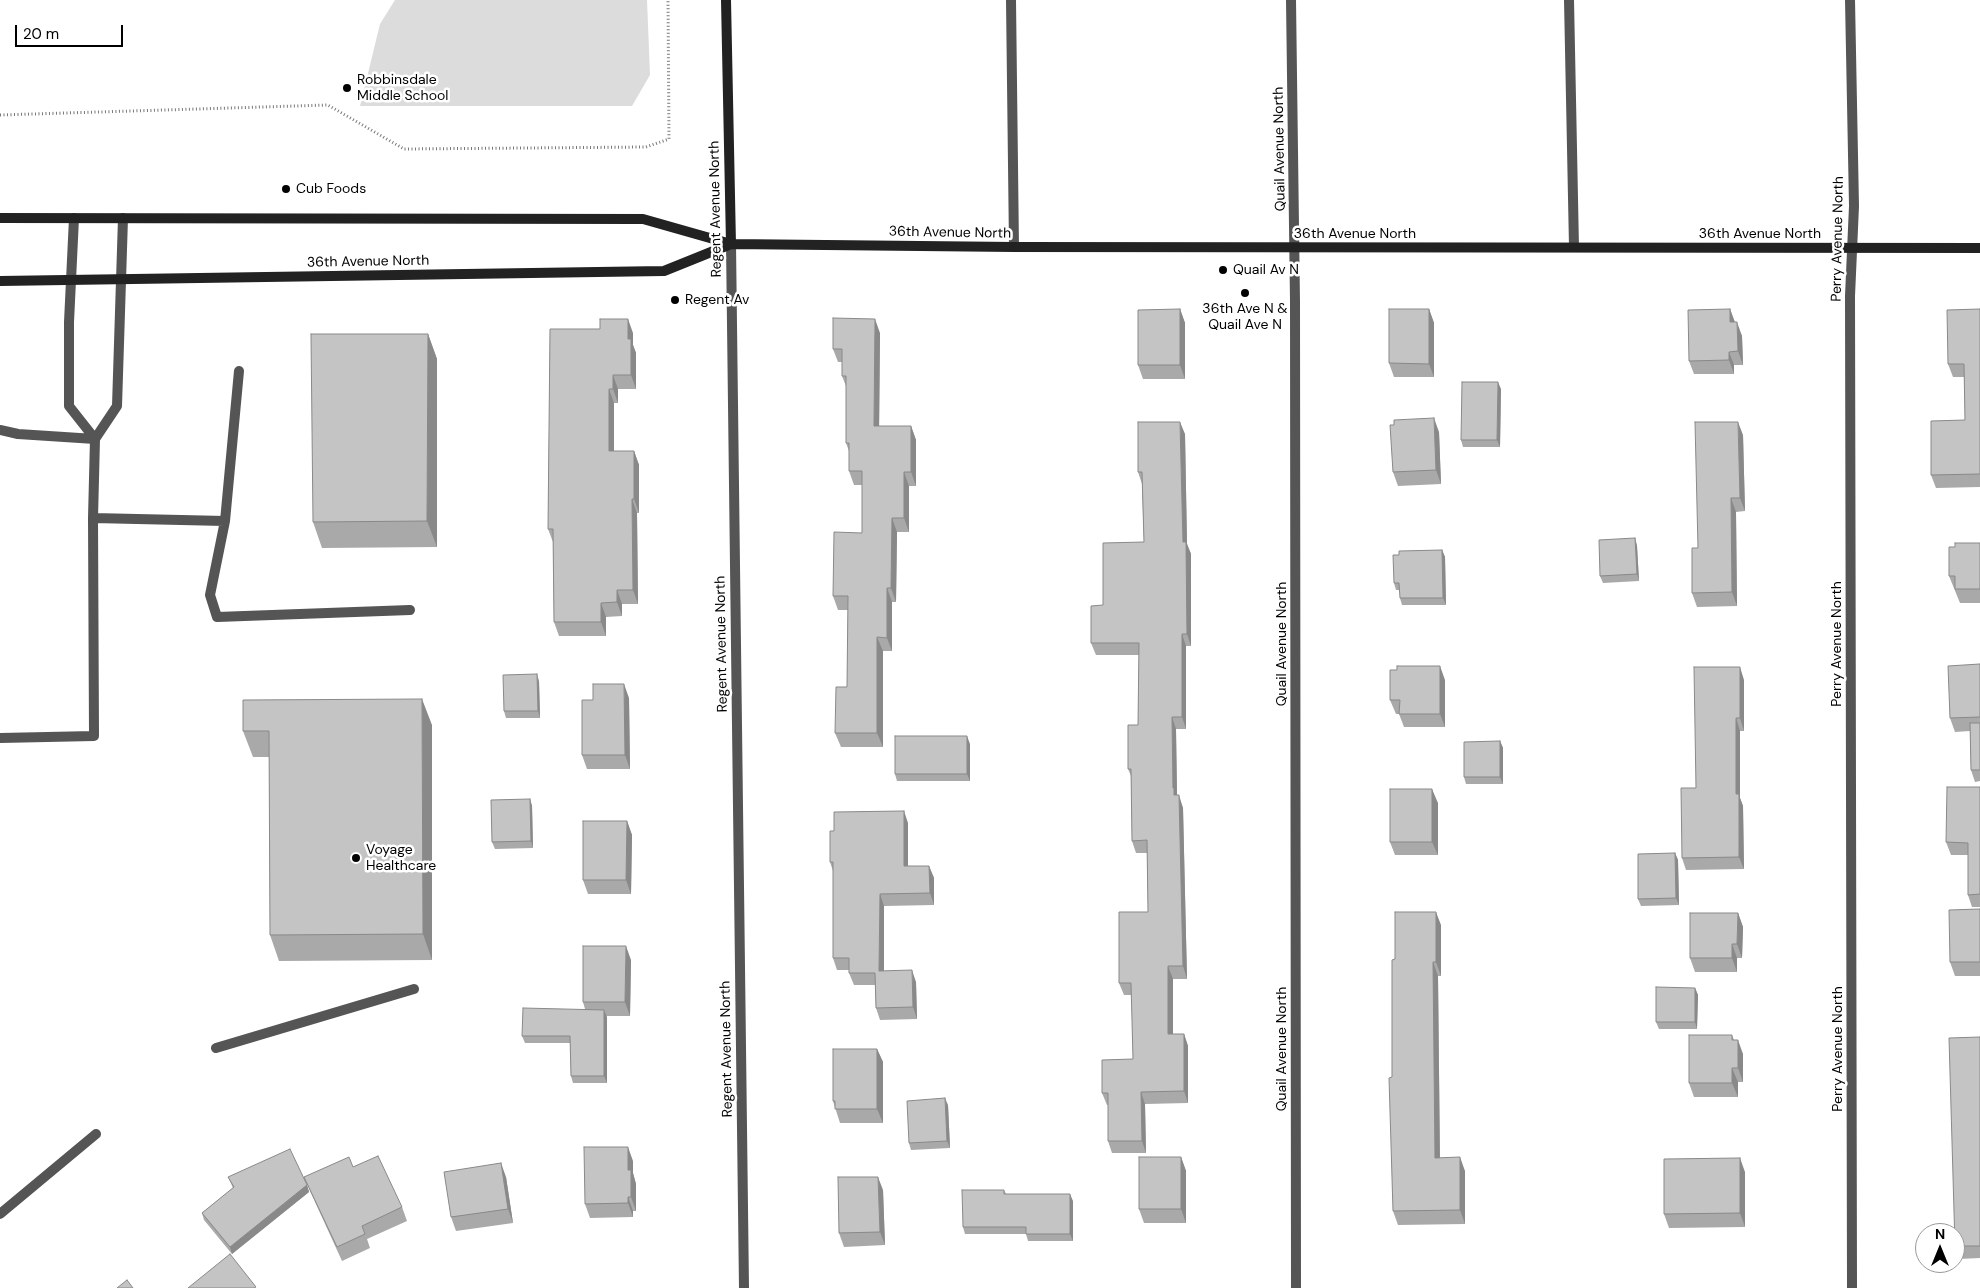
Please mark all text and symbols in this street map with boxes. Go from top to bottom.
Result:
scale bar [18,15,125,47]
text: 20 m [23,24,59,44]
place label: Robbinsdale Middle School [357,72,448,104]
marker: Robbinsdale Middle School [341,82,353,94]
street label: Quail Avenue North [1271,87,1289,211]
street label: Regent Avenue North [706,141,726,277]
street label: Perry Avenue North [1829,176,1847,302]
place label: Cub Foods [296,181,366,197]
marker: Cub Foods [280,183,292,195]
street label: 36th Avenue North [889,224,1011,242]
street label: 36th Avenue North [1294,226,1416,242]
street label: 36th Avenue North [1699,226,1821,242]
street label: 36th Avenue North [307,253,429,271]
place label: Quail Av N [1233,262,1299,278]
marker: Quail Av N [1217,264,1229,276]
marker: 36th Ave N & Quail Ave N [1239,287,1251,299]
place label: Regent Av [685,292,749,308]
marker: Regent Av [669,294,681,306]
place label: 36th Ave N & Quail Ave N [1202,301,1288,334]
street label: Regent Avenue North [712,576,732,712]
street label: Perry Avenue North [1829,581,1845,707]
street label: Quail Avenue North [1274,582,1290,706]
place label: Voyage Healthcare [366,842,436,874]
marker: Voyage Healthcare [350,852,362,864]
street label: Regent Avenue North [717,981,737,1117]
street label: Perry Avenue North [1830,986,1846,1112]
street label: Quail Avenue North [1274,987,1290,1111]
north arrow [1915,1223,1965,1273]
text: N [1935,1225,1945,1243]

